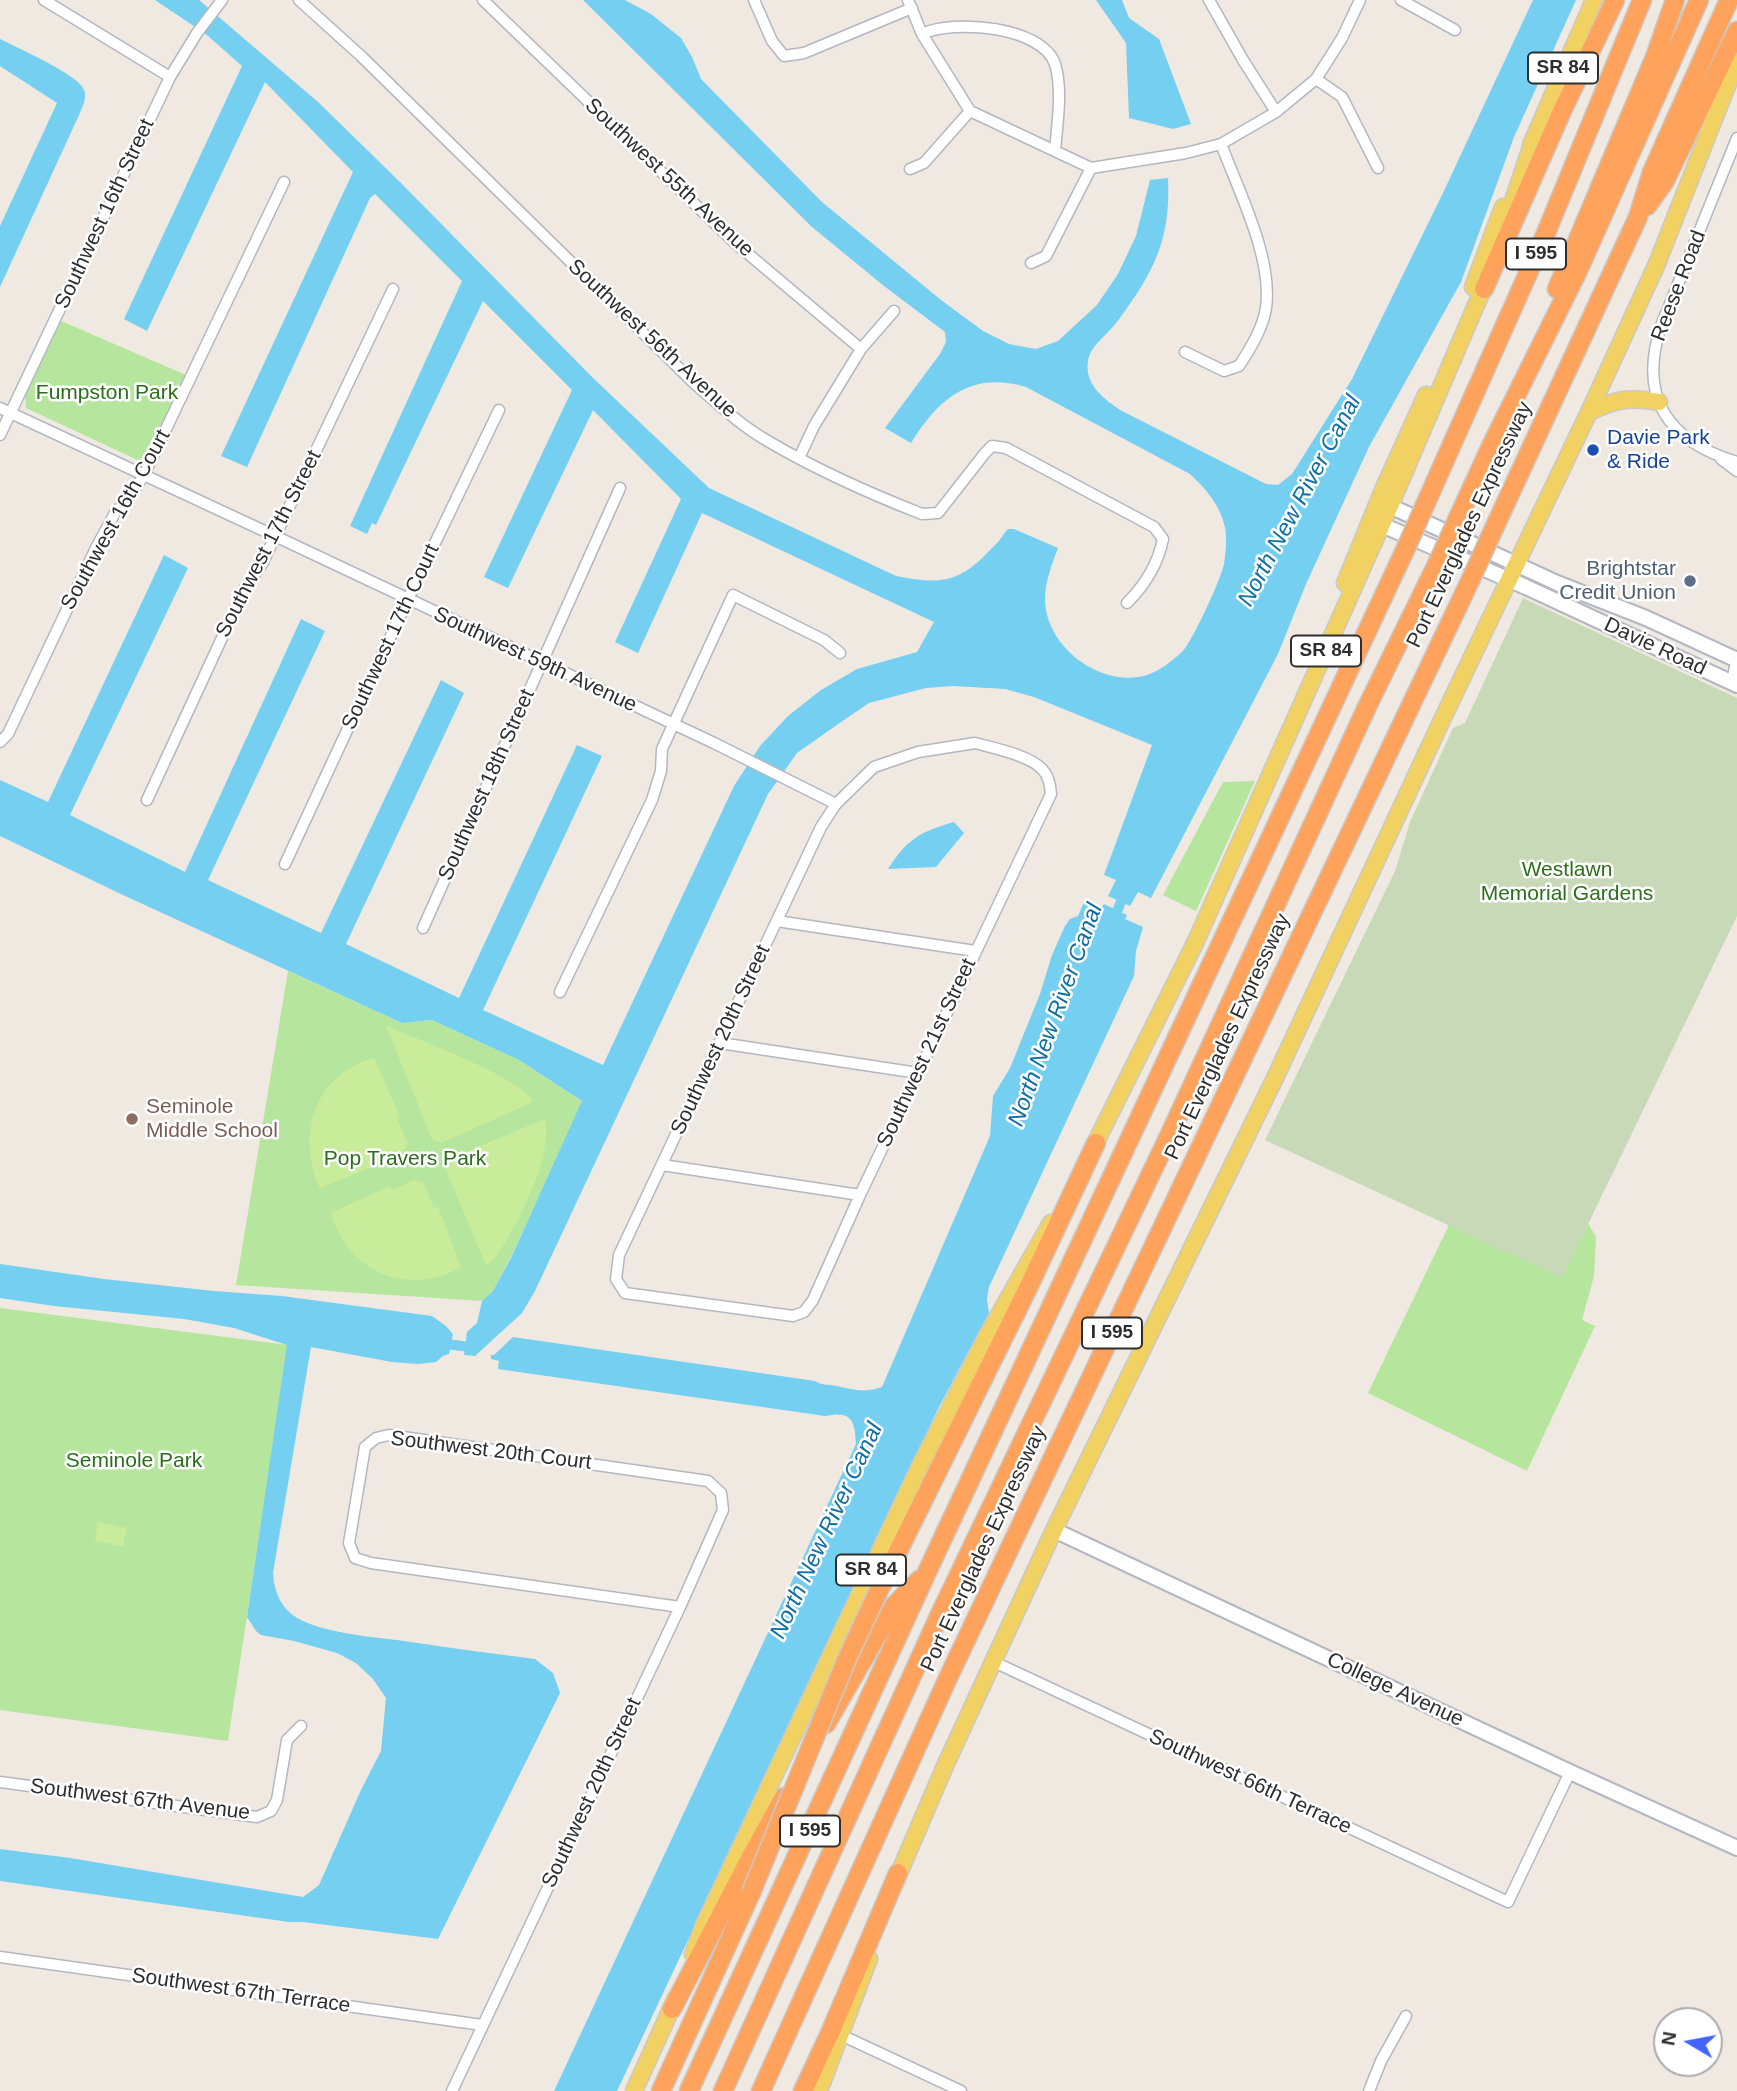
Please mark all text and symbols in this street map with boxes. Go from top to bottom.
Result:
road number: SR 84 [1528,52,1598,83]
street label: Southwest 55th Avenue [579,93,759,263]
street label: Southwest 16th Street [50,115,160,313]
street label: Reese Road [1646,227,1712,345]
road number: I 595 [1506,238,1566,270]
street label: Southwest 56th Avenue [562,254,742,424]
park label: Fumpston Park [36,380,178,406]
water label: North New River Canal [1233,391,1367,611]
street label: Port Everglades Expressway [1402,398,1538,652]
place label: Davie Park & Ride [1607,425,1710,475]
street label: Southwest 16th Court [56,426,176,614]
marker: Davie Park & Ride [1585,442,1601,458]
street label: Southwest 17th Street [211,446,327,642]
street label: Southwest 17th Court [337,540,445,734]
place label: Brightstar Credit Union [1559,556,1676,606]
marker: Brightstar Credit Union [1682,573,1698,589]
street label: Southwest 59th Avenue [429,602,641,718]
street label: Davie Road [1600,612,1710,682]
road number: SR 84 [1291,636,1361,666]
street label: Southwest 18th Street [433,685,541,885]
park label: Westlawn Memorial Gardens [1481,857,1653,907]
water label: North New River Canal [1003,900,1109,1130]
street label: Port Everglades Expressway [1160,910,1296,1164]
street label: Southwest 20th Street [666,941,776,1139]
street label: Southwest 21st Street [872,955,982,1151]
place label: Seminole Middle School [146,1094,278,1144]
marker: Seminole Middle School [124,1111,140,1127]
park label: Pop Travers Park [324,1146,486,1172]
road number: I 595 [1082,1317,1142,1348]
water label: North New River Canal [765,1419,889,1643]
street label: Port Everglades Expressway [916,1422,1052,1676]
street label: Southwest 20th Court [389,1426,593,1476]
park label: Seminole Park [66,1448,202,1474]
road number: SR 84 [836,1554,906,1586]
street label: College Avenue [1323,1647,1467,1733]
street label: Southwest 20th Street [537,1694,647,1892]
street label: Southwest 66th Terrace [1145,1724,1355,1840]
street label: Southwest 67th Avenue [29,1774,251,1826]
road number: I 595 [780,1815,840,1846]
street label: Southwest 67th Terrace [130,1963,352,2019]
north arrow [1653,2007,1723,2077]
text: N [1657,2030,1680,2047]

